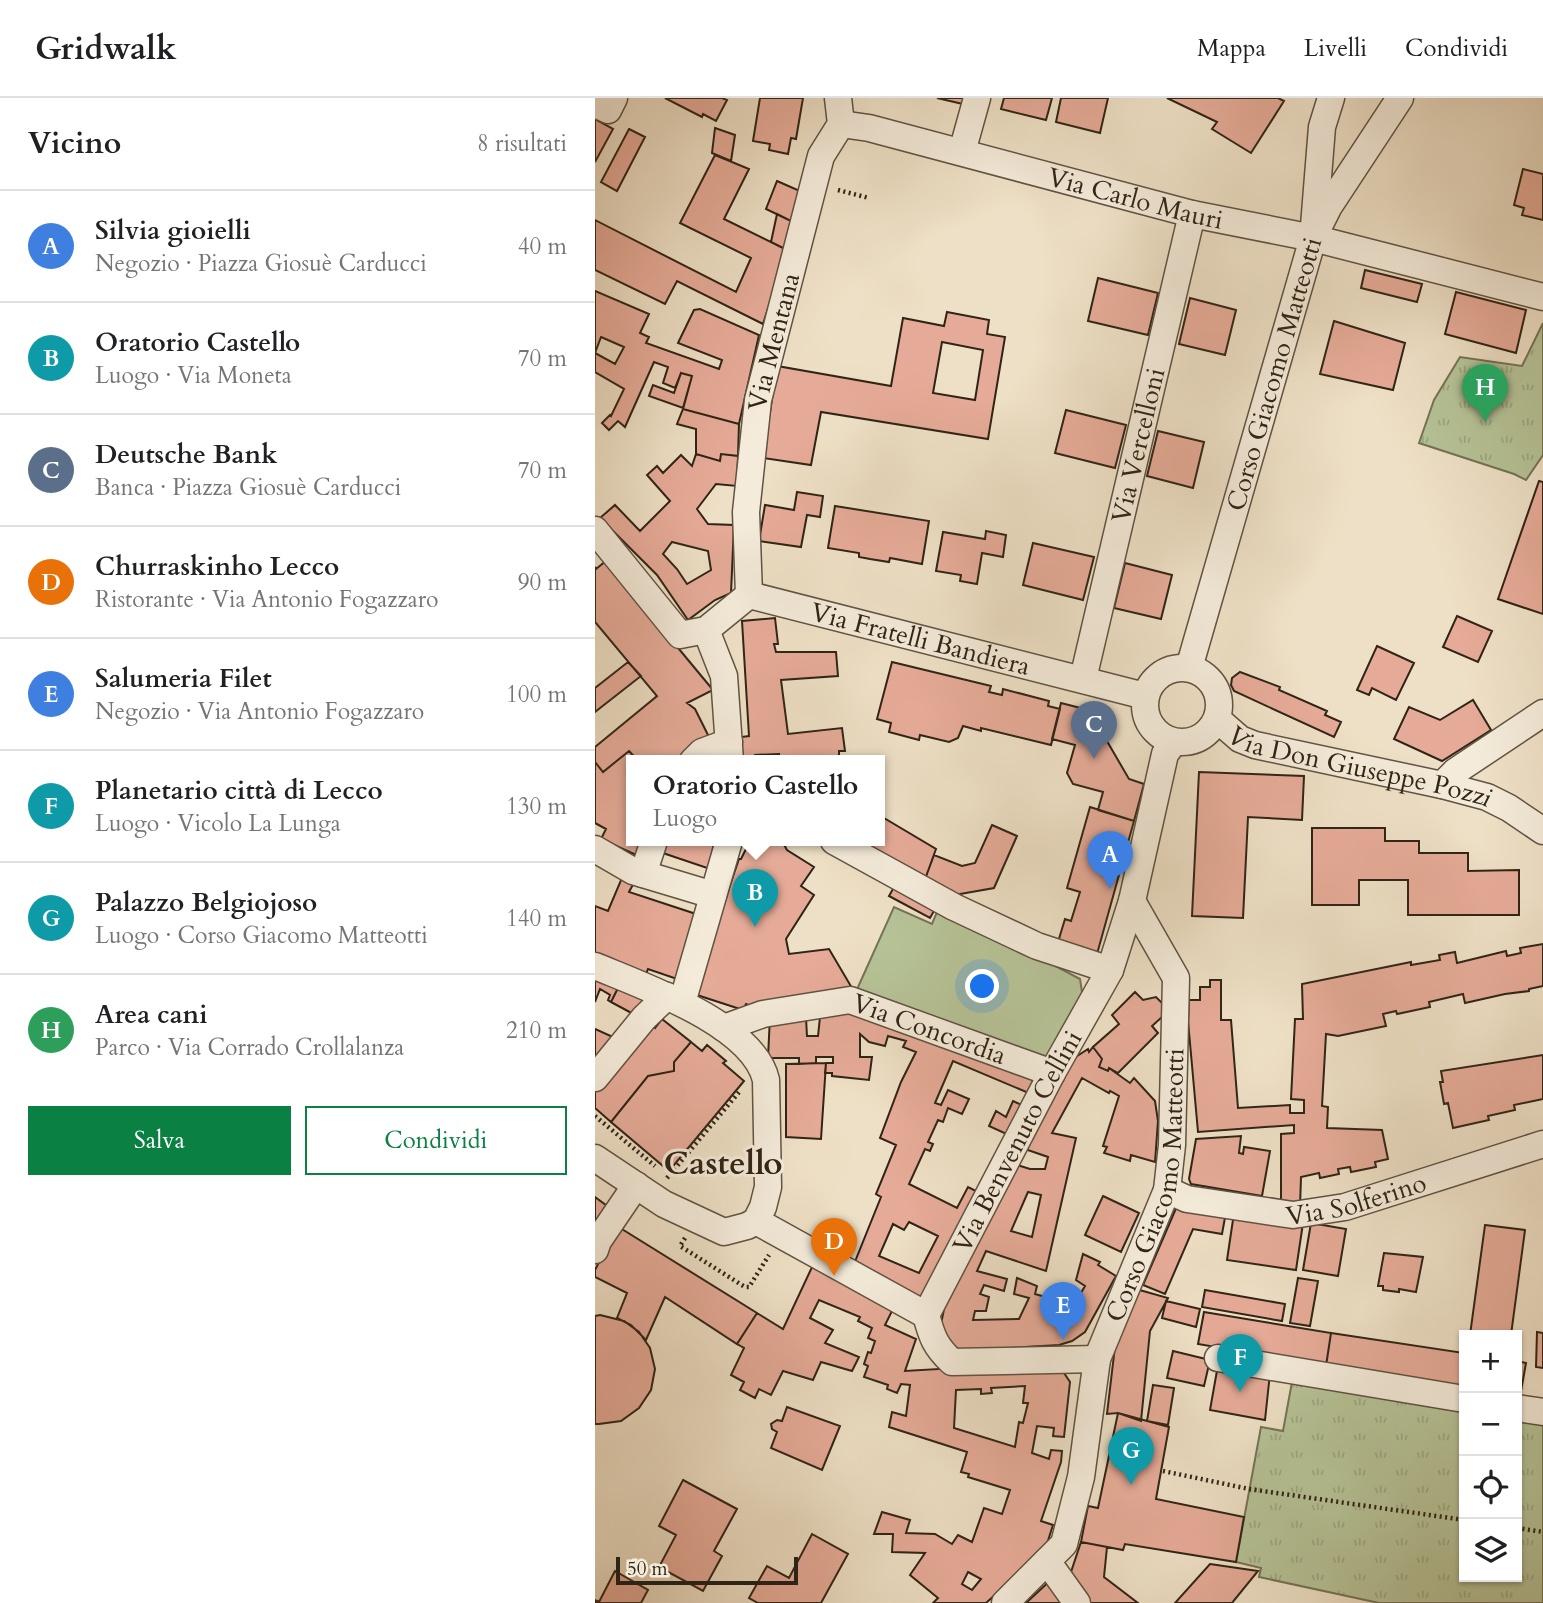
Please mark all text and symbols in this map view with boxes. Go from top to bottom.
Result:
text: Gridwalk [35,26,177,71]
text: Mappa [1197,32,1266,65]
text: Livelli [1304,32,1367,65]
text: Condividi [1405,32,1508,65]
text: Vicino [28,123,121,164]
text: 8 risultati [477,128,567,159]
street label: Via Carlo Mauri [1044,159,1226,238]
text: Silvia gioielli [95,213,251,248]
text: A [42,231,60,262]
text: 40 m [518,231,567,262]
street label: Corso Giacomo Matteotti [1218,233,1330,515]
text: Negozio · Piazza Giosuè Carducci [95,248,427,279]
street label: Via Mentana [740,269,808,412]
text: Oratorio Castello [95,325,300,360]
text: B [43,343,59,374]
text: 70 m [518,343,567,374]
text: Luogo · Via Moneta [95,360,292,391]
street label: Via Vercelloni [1103,364,1173,526]
pin: H [1462,364,1508,422]
text: Deutsche Bank [95,437,277,472]
text: C [42,455,60,486]
text: 70 m [518,455,567,486]
text: Banca · Piazza Giosuè Carducci [95,472,401,503]
text: Churraskinho Lecco [95,549,339,584]
text: D [41,567,61,598]
text: 90 m [518,567,567,598]
text: Ristorante · Via Antonio Fogazzaro [95,584,439,615]
street label: Via Fratelli Bandiera [807,594,1034,684]
text: Salumeria Filet [95,661,272,696]
text: E [44,679,58,710]
text: 100 m [506,679,567,710]
text: Negozio · Via Antonio Fogazzaro [95,696,424,727]
pin: C [1071,701,1117,759]
street label: Via Don Giuseppe Pozzi [1219,718,1499,815]
popup [626,755,885,846]
text: Oratorio Castello [653,768,858,803]
text: Planetario città di Lecco [95,773,383,808]
text: F [44,791,58,822]
text: 130 m [506,791,567,822]
text: Luogo [653,803,717,834]
text: Luogo · Vicolo La Lunga [95,808,341,839]
pin: A [1087,831,1133,889]
pin: B [732,869,778,927]
text: Palazzo Belgiojoso [95,885,317,920]
text: G [42,903,60,934]
text: 140 m [506,903,567,934]
text: Luogo · Corso Giacomo Matteotti [95,920,428,951]
your location [965,969,999,1003]
street label: Via Concordia [847,985,1011,1073]
text: Area cani [95,997,208,1032]
text: H [41,1015,61,1046]
text: 210 m [506,1015,567,1046]
street label: Via Benvenuto Cellini [945,1024,1090,1259]
text: Parco · Via Corrado Crollalanza [95,1032,404,1063]
street label: Corso Giacomo Matteotti [1097,1048,1192,1327]
button: Salva [28,1106,291,1175]
button: Condividi [305,1106,567,1175]
district label: Castello [663,1141,783,1186]
street label: Via Solferino [1283,1165,1431,1234]
pin: D [811,1218,857,1276]
pin: E [1040,1282,1086,1340]
map controls [1459,1330,1522,1582]
button: + [1459,1330,1522,1393]
pin: F [1217,1334,1263,1392]
button: − [1459,1393,1522,1456]
pin: G [1108,1427,1154,1485]
button: locate [1459,1456,1522,1519]
button: layers [1459,1519,1522,1582]
scale bar [616,1554,798,1586]
text: 50 m [627,1556,668,1582]

